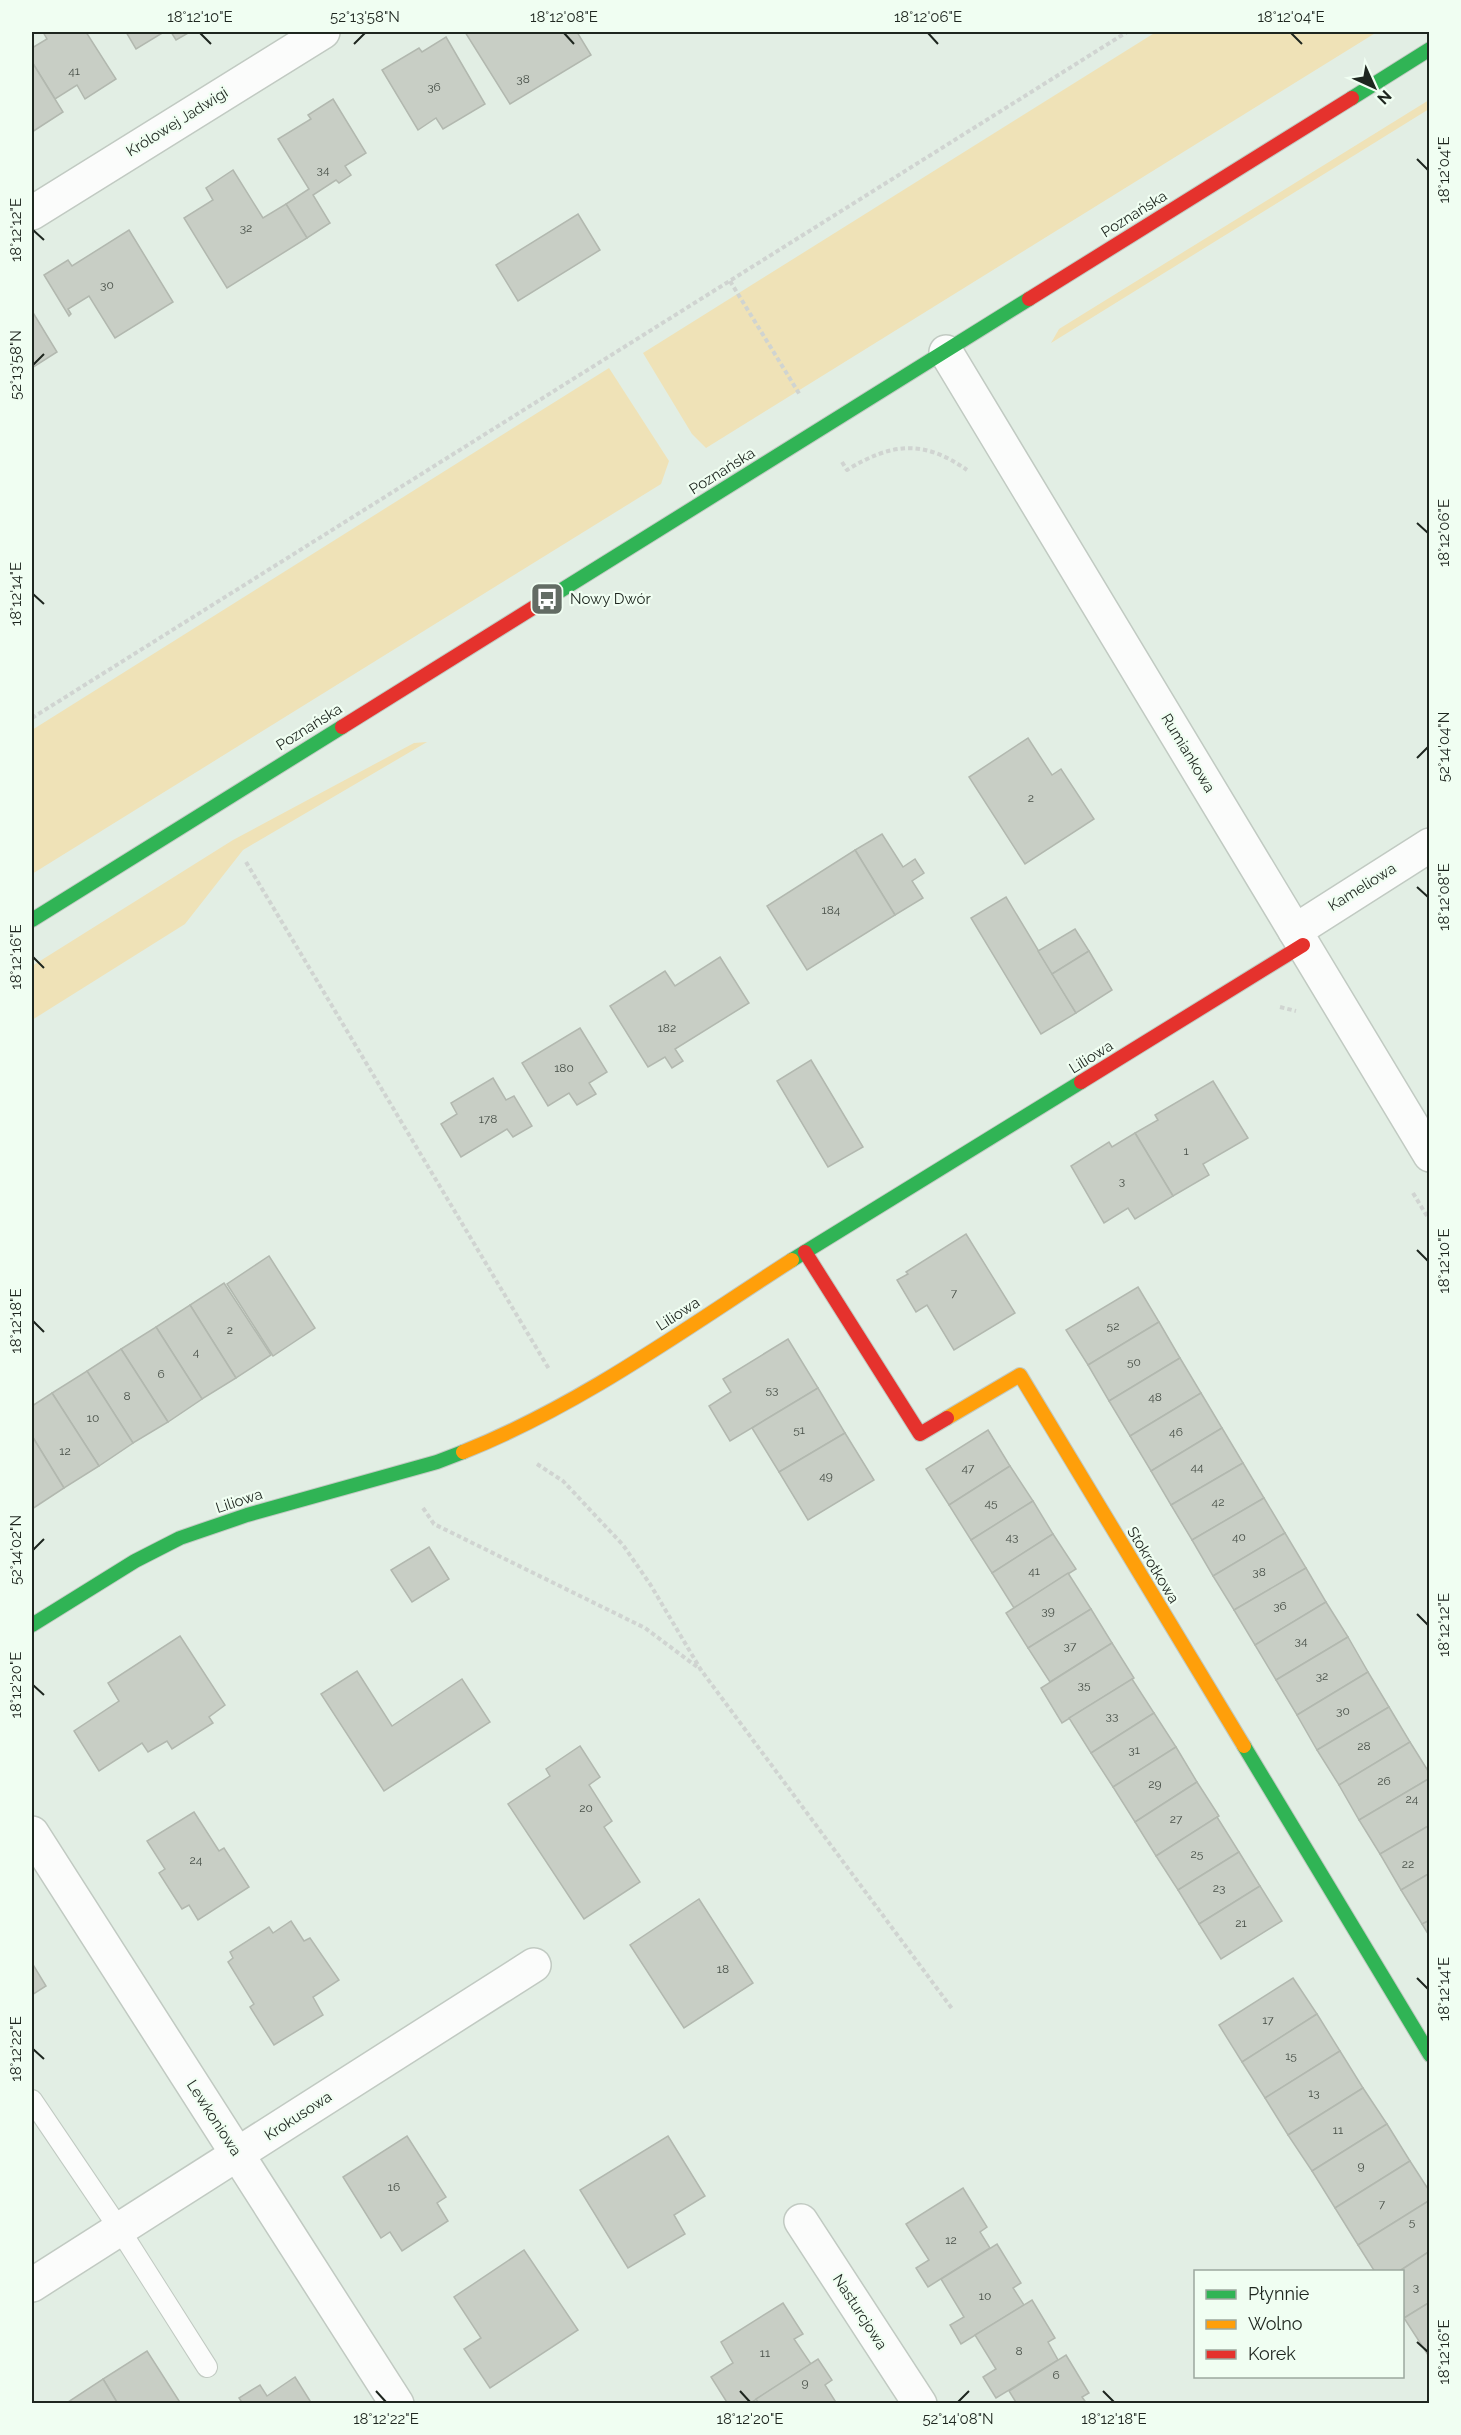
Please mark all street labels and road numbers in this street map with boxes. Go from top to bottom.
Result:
street label: Królowej Jadwigi [123,84,231,160]
street label: Poznańska [1098,187,1170,241]
street label: Poznańska [686,444,758,498]
street label: Poznańska [273,700,345,754]
street label: Rumiankowa [1157,710,1219,796]
street label: Kameliowa [1325,859,1399,915]
street label: Liliowa [1066,1037,1116,1077]
street label: Liliowa [653,1293,703,1335]
street label: Liliowa [213,1485,265,1517]
street label: Stokrotkowa [1123,1524,1183,1606]
street label: Lewkoniowa [183,2077,245,2159]
street label: Krokusowa [261,2088,335,2144]
street label: Nasturcjowa [829,2271,891,2353]

